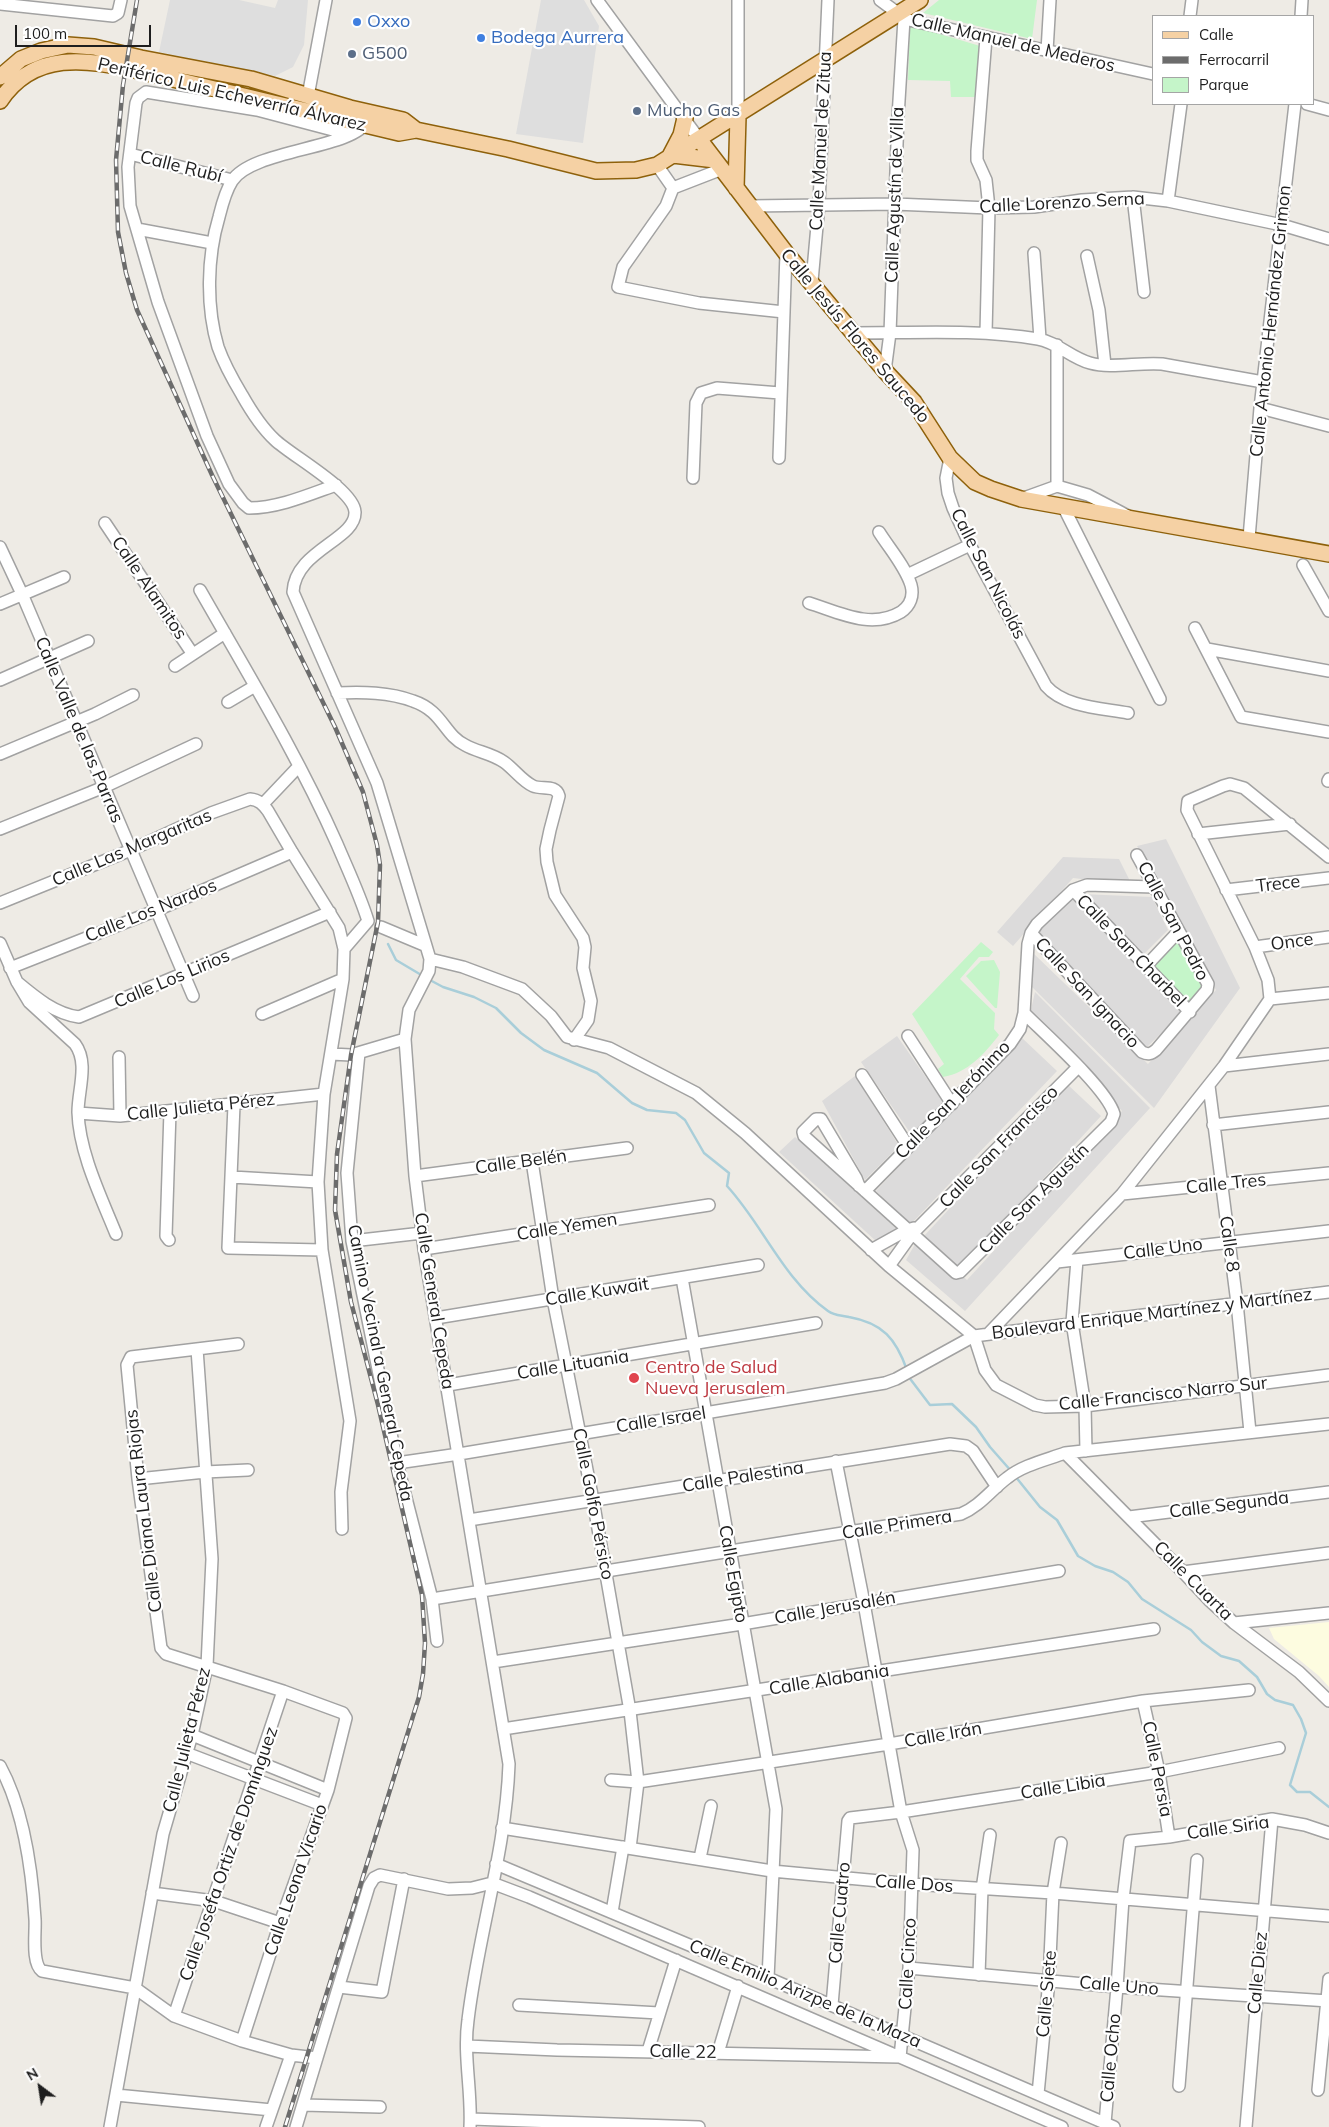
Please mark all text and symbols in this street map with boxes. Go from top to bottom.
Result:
street label: Calle Manuel de Mederos [909,9,1117,77]
place label: Oxxo [367,11,410,33]
scale bar [18,15,154,47]
legend [1152,15,1314,105]
marker: Oxxo [351,16,363,28]
text: 100 m [23,24,67,43]
text: Calle [1199,25,1233,44]
place label: Bodega Aurrera [491,27,624,49]
marker: Bodega Aurrera [475,32,487,44]
place label: G500 [362,43,408,65]
marker: G500 [346,48,358,60]
text: Ferrocarril [1199,50,1269,69]
street label: Calle Manuel de Zitua [806,51,836,231]
street label: Periférico Luis Echeverría Álvarez [96,54,368,136]
text: Parque [1199,75,1249,94]
place label: Mucho Gas [647,100,740,122]
marker: Mucho Gas [631,105,643,117]
street label: Calle Agustín de Villa [881,106,909,284]
street label: Calle Rubí [138,146,224,188]
street label: Calle Antonio Hernández Grimon [1246,184,1296,458]
street label: Calle Lorenzo Serna [979,188,1145,218]
street label: Calle Jesús Flores Saucedo [776,244,934,428]
street label: Calle San Nicolás [946,505,1030,643]
street label: Calle Alamitos [107,532,191,644]
street label: Calle Valle de las Parras [30,634,128,826]
street label: Calle Las Margaritas [49,805,215,891]
street label: Calle San Pedro [1133,858,1213,984]
street label: Trece [1255,871,1301,897]
street label: Calle Los Nardos [82,875,220,947]
street label: Calle San Charbel [1072,890,1190,1012]
street label: Once [1269,928,1315,956]
street label: Calle San Ignacio [1030,933,1144,1053]
street label: Calle Los Lirios [111,945,233,1013]
street label: Calle San Jerónimo [891,1036,1015,1164]
street label: Calle San Francisco [935,1081,1063,1213]
street label: Calle Julieta Pérez [126,1088,276,1126]
street label: Calle San Agustín [974,1139,1094,1259]
street label: Calle Belén [474,1145,568,1179]
street label: Calle Tres [1185,1169,1267,1199]
street label: Calle Yemen [515,1208,619,1246]
street label: Calle General Cepeda [409,1211,459,1391]
street label: Calle 8 [1214,1214,1244,1274]
street label: Camino Vecinal a General Cepeda [343,1223,417,1503]
street label: Calle Uno [1122,1233,1204,1265]
street label: Calle Kuwait [544,1273,650,1311]
street label: Boulevard Enrique Martínez y Martínez [991,1284,1313,1344]
street label: Calle Lituania [515,1345,631,1385]
place label: Centro de Salud Nueva Jerusalem [645,1357,786,1400]
marker: Centro de Salud Nueva Jerusalem [627,1371,641,1385]
street label: Calle Francisco Narro Sur [1058,1372,1268,1416]
street label: Calle Israel [614,1402,708,1438]
street label: Calle Diana Laura Riojas [121,1408,167,1614]
street label: Calle Golfo Pérsico [568,1426,618,1582]
street label: Calle Palestina [681,1457,805,1497]
street label: Calle Segunda [1168,1487,1290,1523]
street label: Calle Primera [840,1506,954,1544]
street label: Calle Egipto [714,1524,752,1624]
street label: Calle Cuarta [1149,1537,1237,1625]
street label: Calle Jerusalén [773,1587,897,1629]
street label: Calle Alabania [767,1660,891,1700]
street label: Calle Julieta Pérez [159,1665,215,1815]
street label: Calle Irán [903,1718,983,1752]
street label: Calle Persia [1137,1719,1177,1819]
street label: Calle Joséfa Ortiz de Domínguez [175,1724,283,1984]
street label: Calle Libia [1019,1770,1107,1804]
street label: Calle Leona Vicario [260,1801,332,1959]
street label: Calle Siria [1185,1812,1271,1844]
street label: Calle Cuatro [825,1861,855,1965]
street label: Calle Dos [874,1870,954,1898]
street label: Calle Cinco [895,1917,921,2011]
street label: Calle Diez [1244,1931,1272,2015]
street label: Calle Emilio Arizpe de la Maza [686,1935,924,2053]
street label: Calle Siete [1032,1950,1062,2038]
street label: Calle Uno [1078,1972,1160,2000]
street label: Calle Ocho [1096,2012,1126,2104]
street label: Calle 22 [649,2041,717,2063]
north arrow [15,2062,65,2112]
text: N [23,2064,41,2085]

